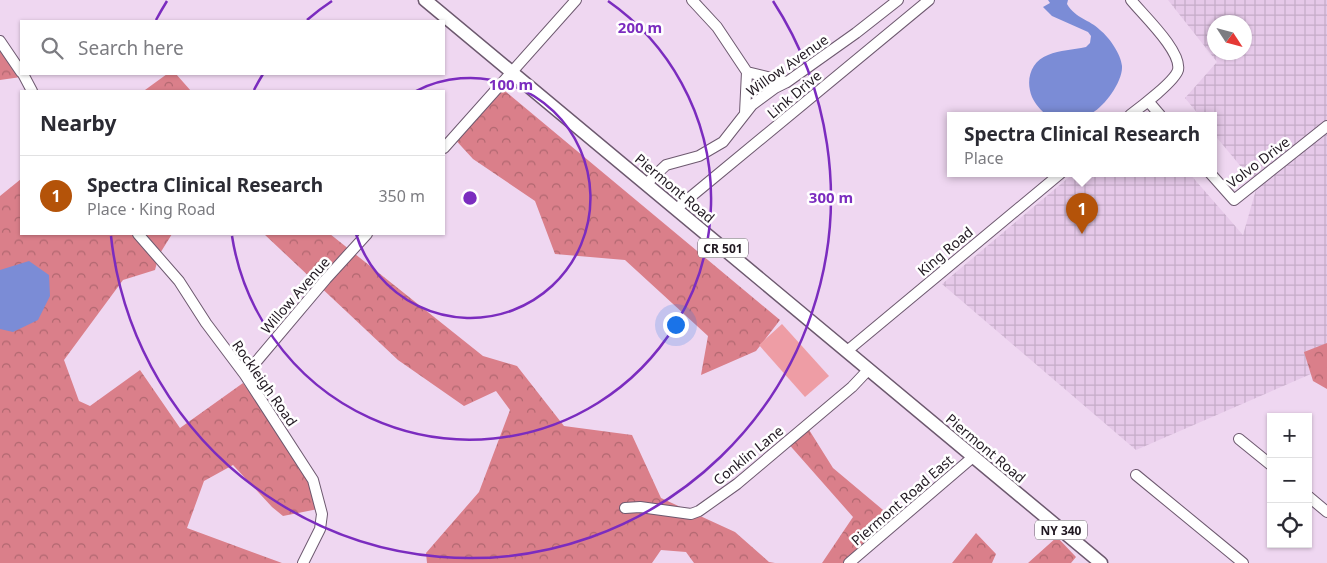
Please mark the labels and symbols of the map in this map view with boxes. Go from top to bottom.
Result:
north arrow [1207,15,1252,60]
text: 200 m [618,17,662,37]
street label: Willow Avenue [742,30,832,100]
street label: Link Drive [763,66,825,122]
text: 100 m [489,74,533,94]
street label: Volvo Drive [1223,132,1293,192]
street label: Piermont Road [631,149,719,227]
text: 300 m [809,187,853,207]
centre of rings [461,189,479,207]
pin: 1 [1066,193,1098,234]
street label: King Road [913,222,977,280]
road number: CR 501 [698,238,748,258]
street label: Willow Avenue [256,253,334,337]
your location [663,312,689,338]
street label: Rockleigh Road [228,336,302,430]
street label: Piermont Road [942,409,1030,487]
street label: Conklin Lane [709,421,787,489]
street label: Piermont Road East [847,450,957,550]
road number: NY 340 [1035,520,1087,540]

